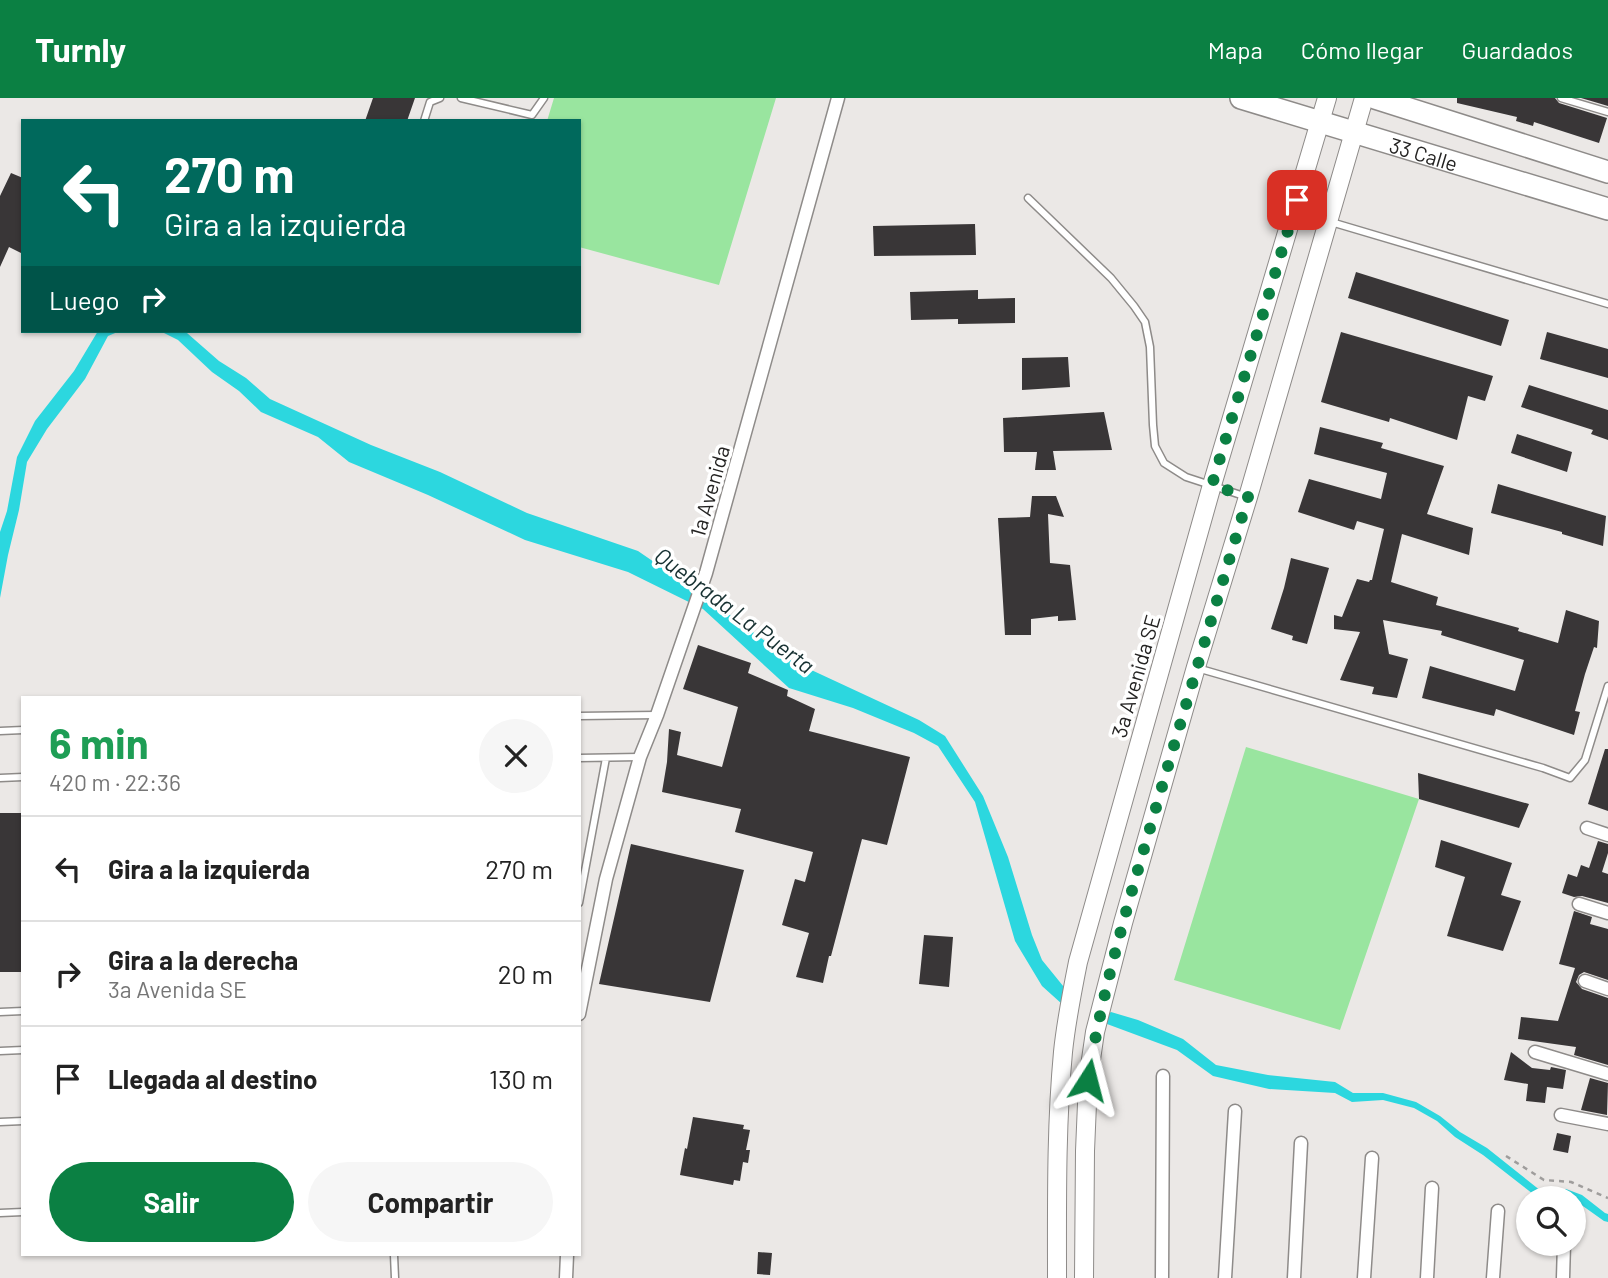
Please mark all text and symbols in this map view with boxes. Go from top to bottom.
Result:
text: Turnly [35,29,126,69]
text: Mapa [1208,35,1263,64]
text: Cómo llegar [1301,35,1423,64]
text: Guardados [1461,35,1573,64]
street label: 33 Calle [1387,131,1461,175]
text: 270 m [164,144,294,203]
icon: left [49,147,140,238]
pin [1267,170,1327,230]
icon: arrive [1278,181,1316,219]
text: Gira a la izquierda [164,204,407,242]
icon: right [134,280,172,318]
text: Luego [49,284,120,315]
street label: 1a Avenida [684,442,734,540]
water label: Quebrada La Puerta [650,541,820,679]
street label: 3a Avenida SE [1106,612,1164,740]
text: 6 min [49,717,149,767]
button: close [479,719,553,793]
text: 420 m · 22:36 [49,768,181,796]
icon: left [49,850,87,888]
text: Gira a la izquierda [108,853,310,884]
text: 270 m [485,853,553,884]
text: Gira a la derecha [108,944,298,975]
icon: right [49,955,87,993]
text: 20 m [498,958,553,989]
text: 3a Avenida SE [108,975,247,1003]
position arrow [1051,1043,1125,1117]
icon: arrive [49,1060,87,1098]
text: Llegada al destino [108,1063,317,1094]
text: 130 m [489,1063,553,1094]
button: Salir [49,1162,294,1242]
button: Compartir [308,1162,553,1242]
map controls [1516,1186,1586,1256]
button: search [1516,1186,1586,1256]

